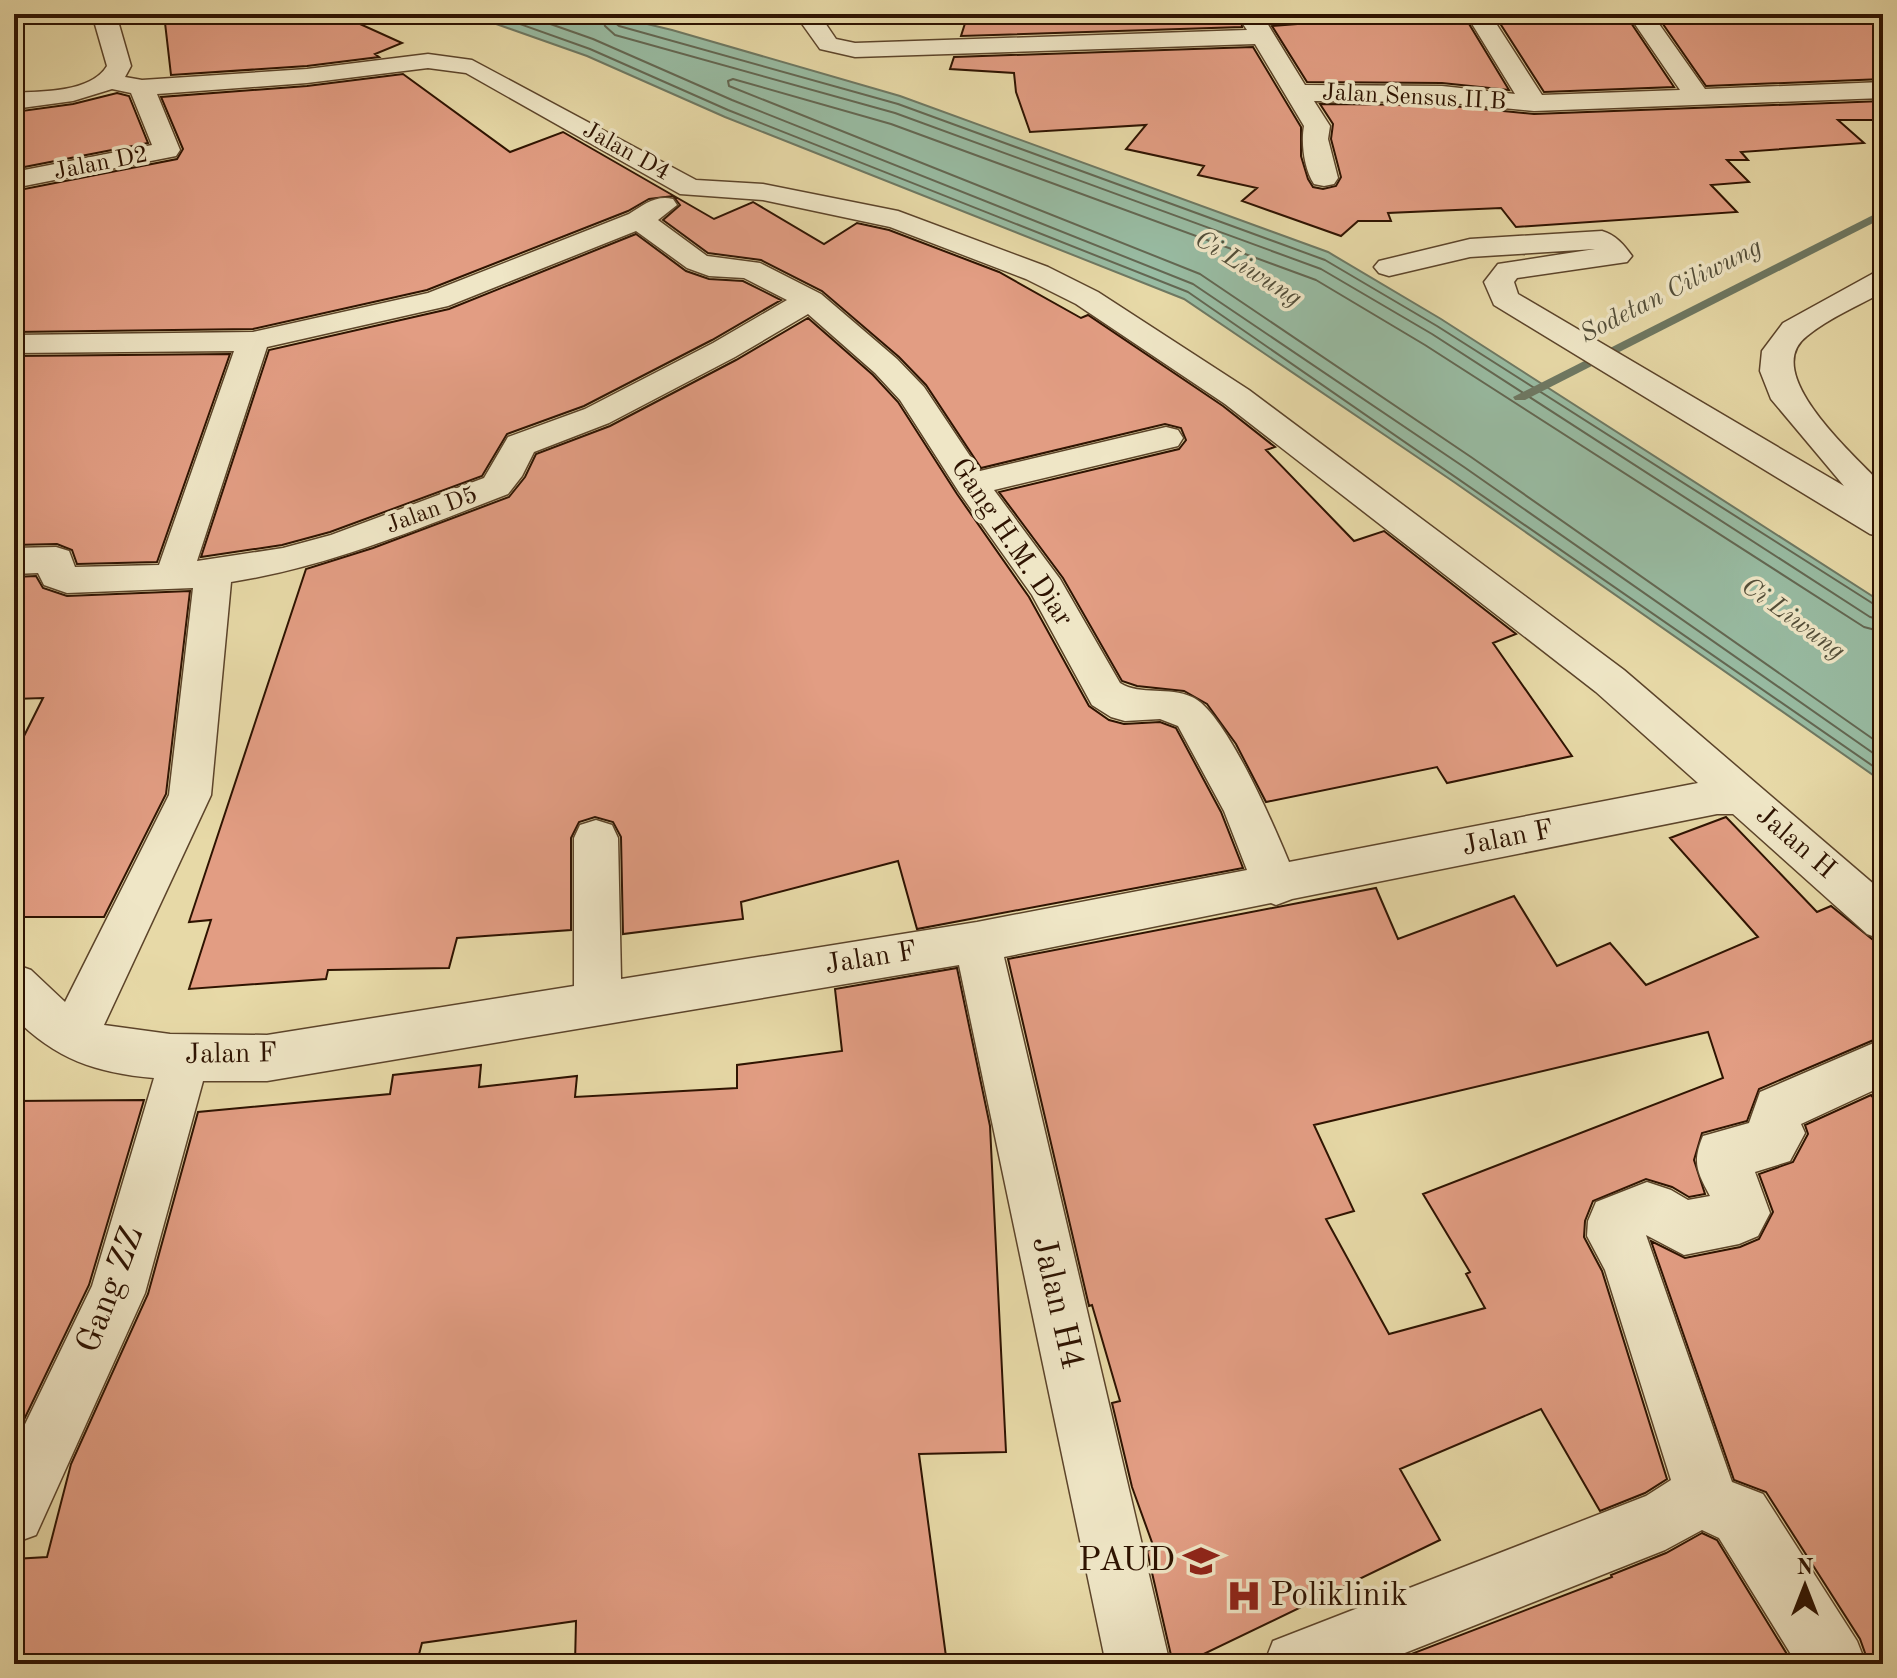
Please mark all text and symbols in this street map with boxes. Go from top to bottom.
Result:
street label: Jalan Sensus II B [1321,81,1507,115]
street label: Jalan D4 [578,118,674,186]
street label: Jalan D2 [52,143,150,185]
water label: Ci Liwung [1190,226,1306,312]
water label: Sodetan Ciliwung [1576,234,1766,348]
street label: Gang H.M. Diar [945,454,1077,632]
street label: Jalan D5 [383,483,481,539]
water label: Ci Liwung [1737,573,1849,665]
street label: Jalan H [1750,801,1840,885]
street label: Jalan F [1460,816,1556,862]
street label: Jalan F [823,938,919,980]
street label: Jalan F [185,1040,277,1070]
street label: Gang ZZ [72,1222,150,1358]
street label: Jalan H4 [1025,1233,1089,1373]
school or university icon: PAUD [1182,1542,1220,1580]
place label: PAUD [1078,1544,1175,1578]
north arrow [1765,1546,1845,1626]
text: N [1797,1557,1814,1579]
hospital icon: Poliklinik [1225,1577,1263,1615]
place label: Poliklinik [1270,1579,1408,1613]

